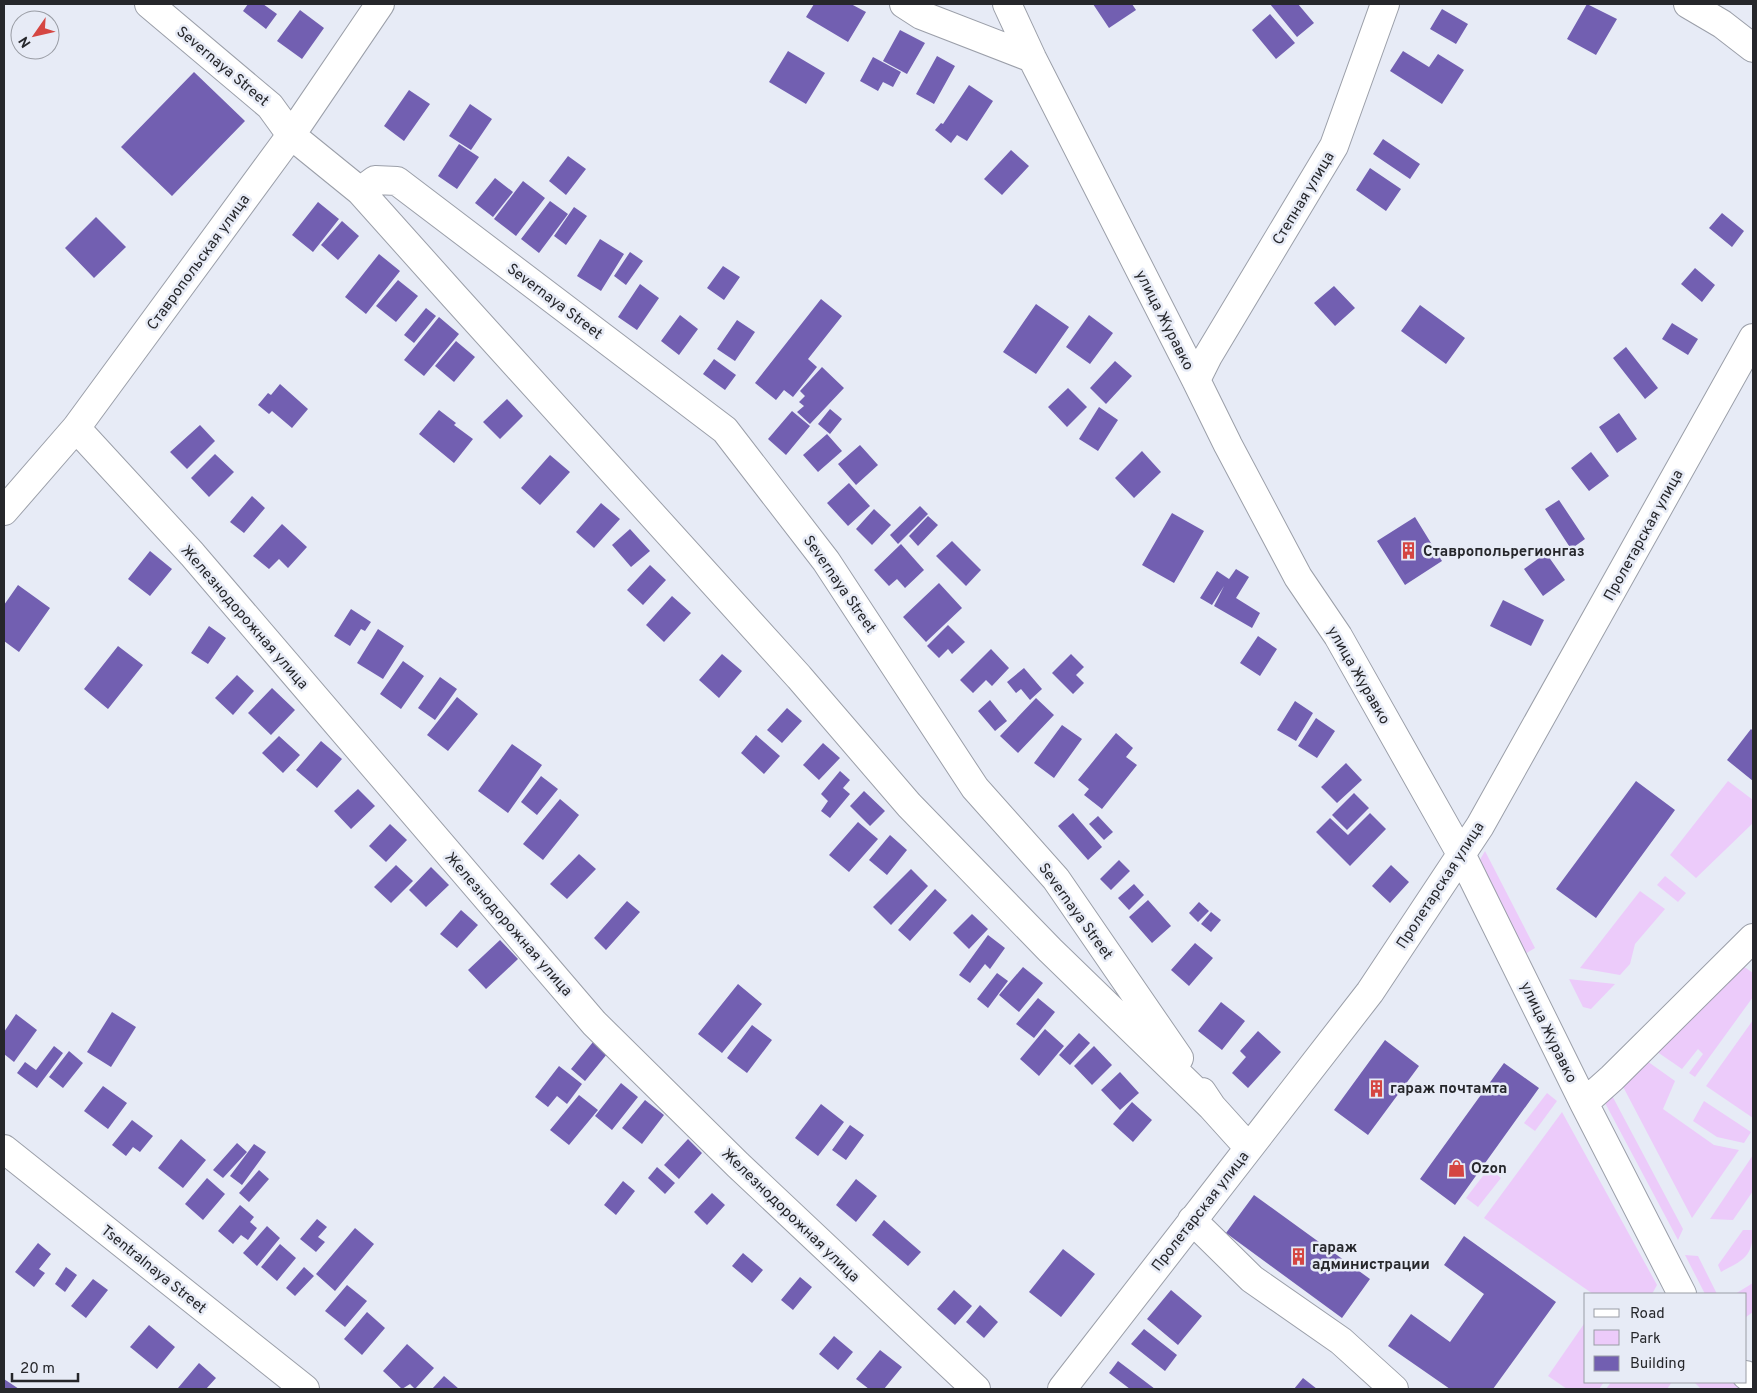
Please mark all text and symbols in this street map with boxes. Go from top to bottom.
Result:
north arrow [10,10,60,60]
street label: Severnaya Street [172,23,272,111]
text: N [16,33,35,50]
street label: Степная улица [1269,149,1340,249]
street label: Ставропольская улица [143,191,255,335]
street label: Severnaya Street [503,260,606,344]
street label: улица Журавко [1130,267,1197,374]
street label: Пролетарская улица [1600,467,1688,605]
street label: Severnaya Street [798,532,879,637]
building icon: Ставропольрегионгаз [1399,541,1419,561]
street label: Железнодорожная улица [176,542,312,694]
place label: Ставропольрегионгаз [1423,543,1585,562]
street label: улица Журавко [1322,623,1393,728]
street label: Пролетарская улица [1393,819,1489,953]
street label: Железнодорожная улица [440,849,576,1001]
street label: Severnaya Street [1033,860,1116,964]
street label: улица Журавко [1515,979,1580,1086]
building icon: гараж почтамта [1366,1078,1386,1098]
place label: гараж почтамта [1390,1080,1507,1099]
street label: Железнодорожная улица [717,1145,863,1287]
street label: Пролетарская улица [1148,1148,1254,1276]
shop icon: Ozon [1447,1158,1467,1178]
place label: Ozon [1471,1160,1507,1179]
street label: Tsentralnaya Street [96,1222,210,1319]
place label: гараж администрации [1312,1239,1430,1275]
building icon: гараж администрации [1288,1246,1308,1266]
legend [1584,1293,1747,1383]
text: Road [1630,1305,1665,1324]
text: Park [1630,1330,1661,1349]
scale bar [12,1350,79,1382]
text: Building [1630,1355,1685,1374]
text: 20 m [20,1360,55,1379]

